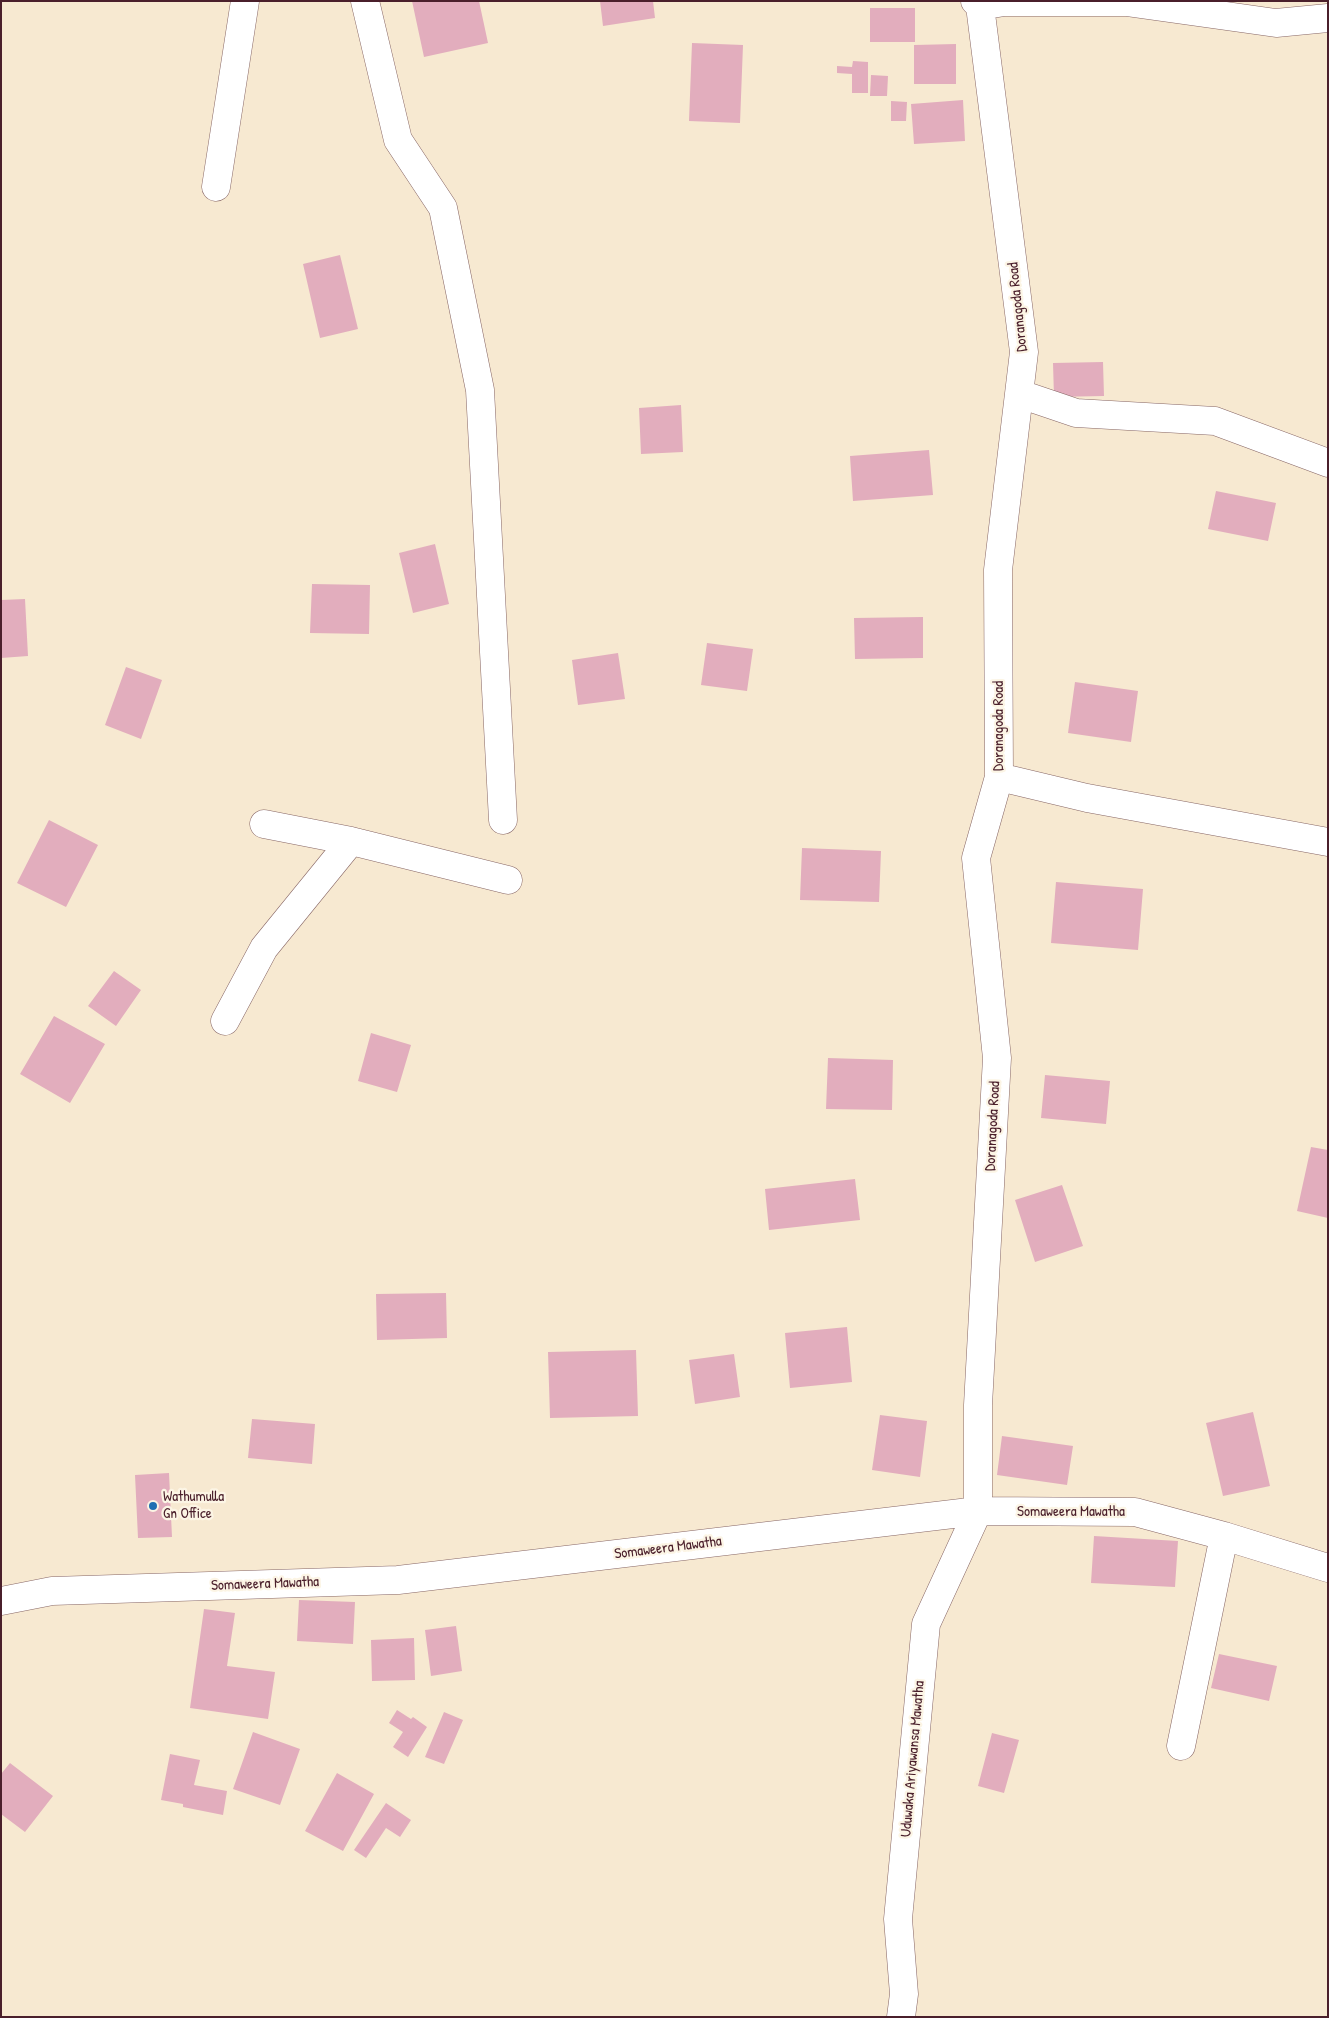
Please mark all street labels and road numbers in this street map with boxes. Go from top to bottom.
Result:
street label: Doranagoda Road [1004,261,1032,353]
street label: Doranagoda Road [990,681,1008,771]
street label: Doranagoda Road [982,1081,1004,1171]
street label: Somaweera Mawatha [1017,1503,1125,1521]
street label: Somaweera Mawatha [613,1532,723,1564]
street label: Somaweera Mawatha [211,1573,319,1595]
street label: Uduwaka Ariyawansa Mawatha [897,1680,929,1838]

